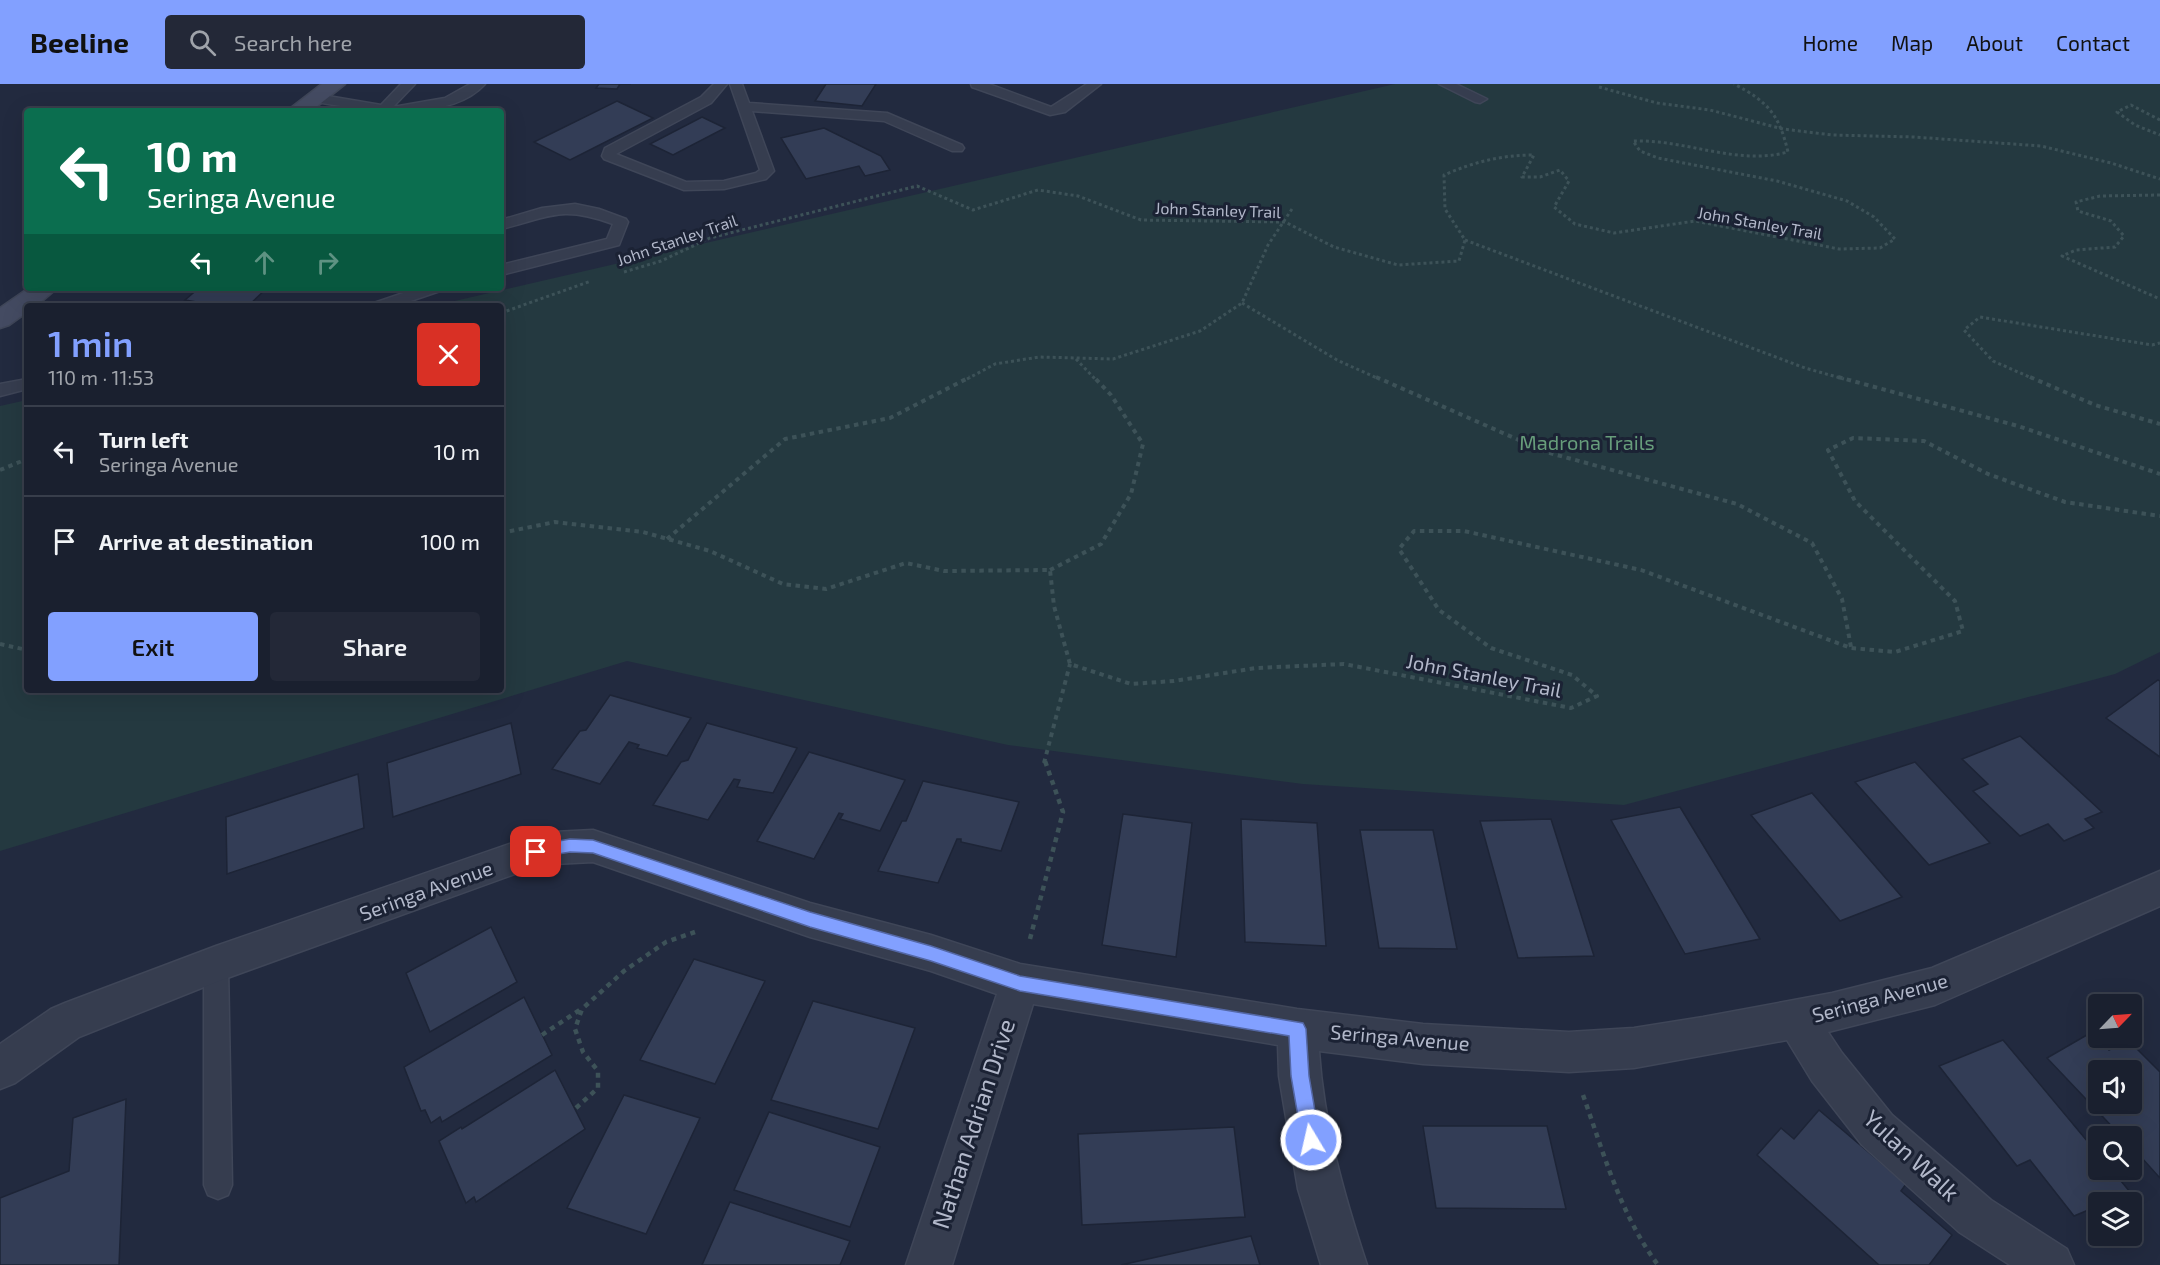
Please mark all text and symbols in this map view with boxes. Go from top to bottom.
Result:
search box [165,15,585,69]
text: Beeline [30,25,129,59]
icon: search [186,26,219,59]
text: Search here [234,29,352,55]
text: Home [1802,30,1858,55]
text: Map [1891,30,1933,55]
text: About [1966,30,2023,55]
text: Contact [2056,30,2130,55]
text: 10 m [147,130,238,180]
icon: left [48,132,126,210]
text: Seringa Avenue [147,181,335,213]
street label: John Stanley Trail [1155,198,1282,221]
street label: John Stanley Trail [1696,202,1824,243]
street label: John Stanley Trail [614,210,740,269]
icon: left [185,246,218,279]
icon: ahead [248,246,281,279]
icon: right [311,246,344,279]
text: 1 min [48,321,133,364]
button: close [417,323,480,386]
text: 110 m · 11:53 [48,365,154,389]
text: Turn left [99,426,188,452]
park label: Madrona Trails [1519,430,1655,454]
icon: left [48,435,81,468]
text: 10 m [434,438,480,464]
text: Seringa Avenue [99,452,239,476]
icon: arrive [48,525,81,558]
text: Arrive at destination [99,528,313,554]
text: 100 m [421,528,480,554]
button: Exit [48,612,258,681]
button: Share [270,612,480,681]
street label: John Stanley Trail [1405,648,1564,702]
pin [510,826,561,877]
icon: arrive [519,835,552,868]
street label: Seringa Avenue [356,855,495,925]
street label: Seringa Avenue [1809,967,1950,1027]
north arrow [2088,994,2142,1048]
map controls [2088,994,2142,1246]
street label: Nathan Adrian Drive [925,1015,1020,1232]
street label: Seringa Avenue [1330,1019,1471,1055]
button: sound [2088,1060,2142,1114]
street label: Yulan Walk [1858,1103,1966,1207]
position arrow [1279,1108,1343,1172]
button: search [2088,1126,2142,1180]
button: layers [2088,1192,2142,1246]

